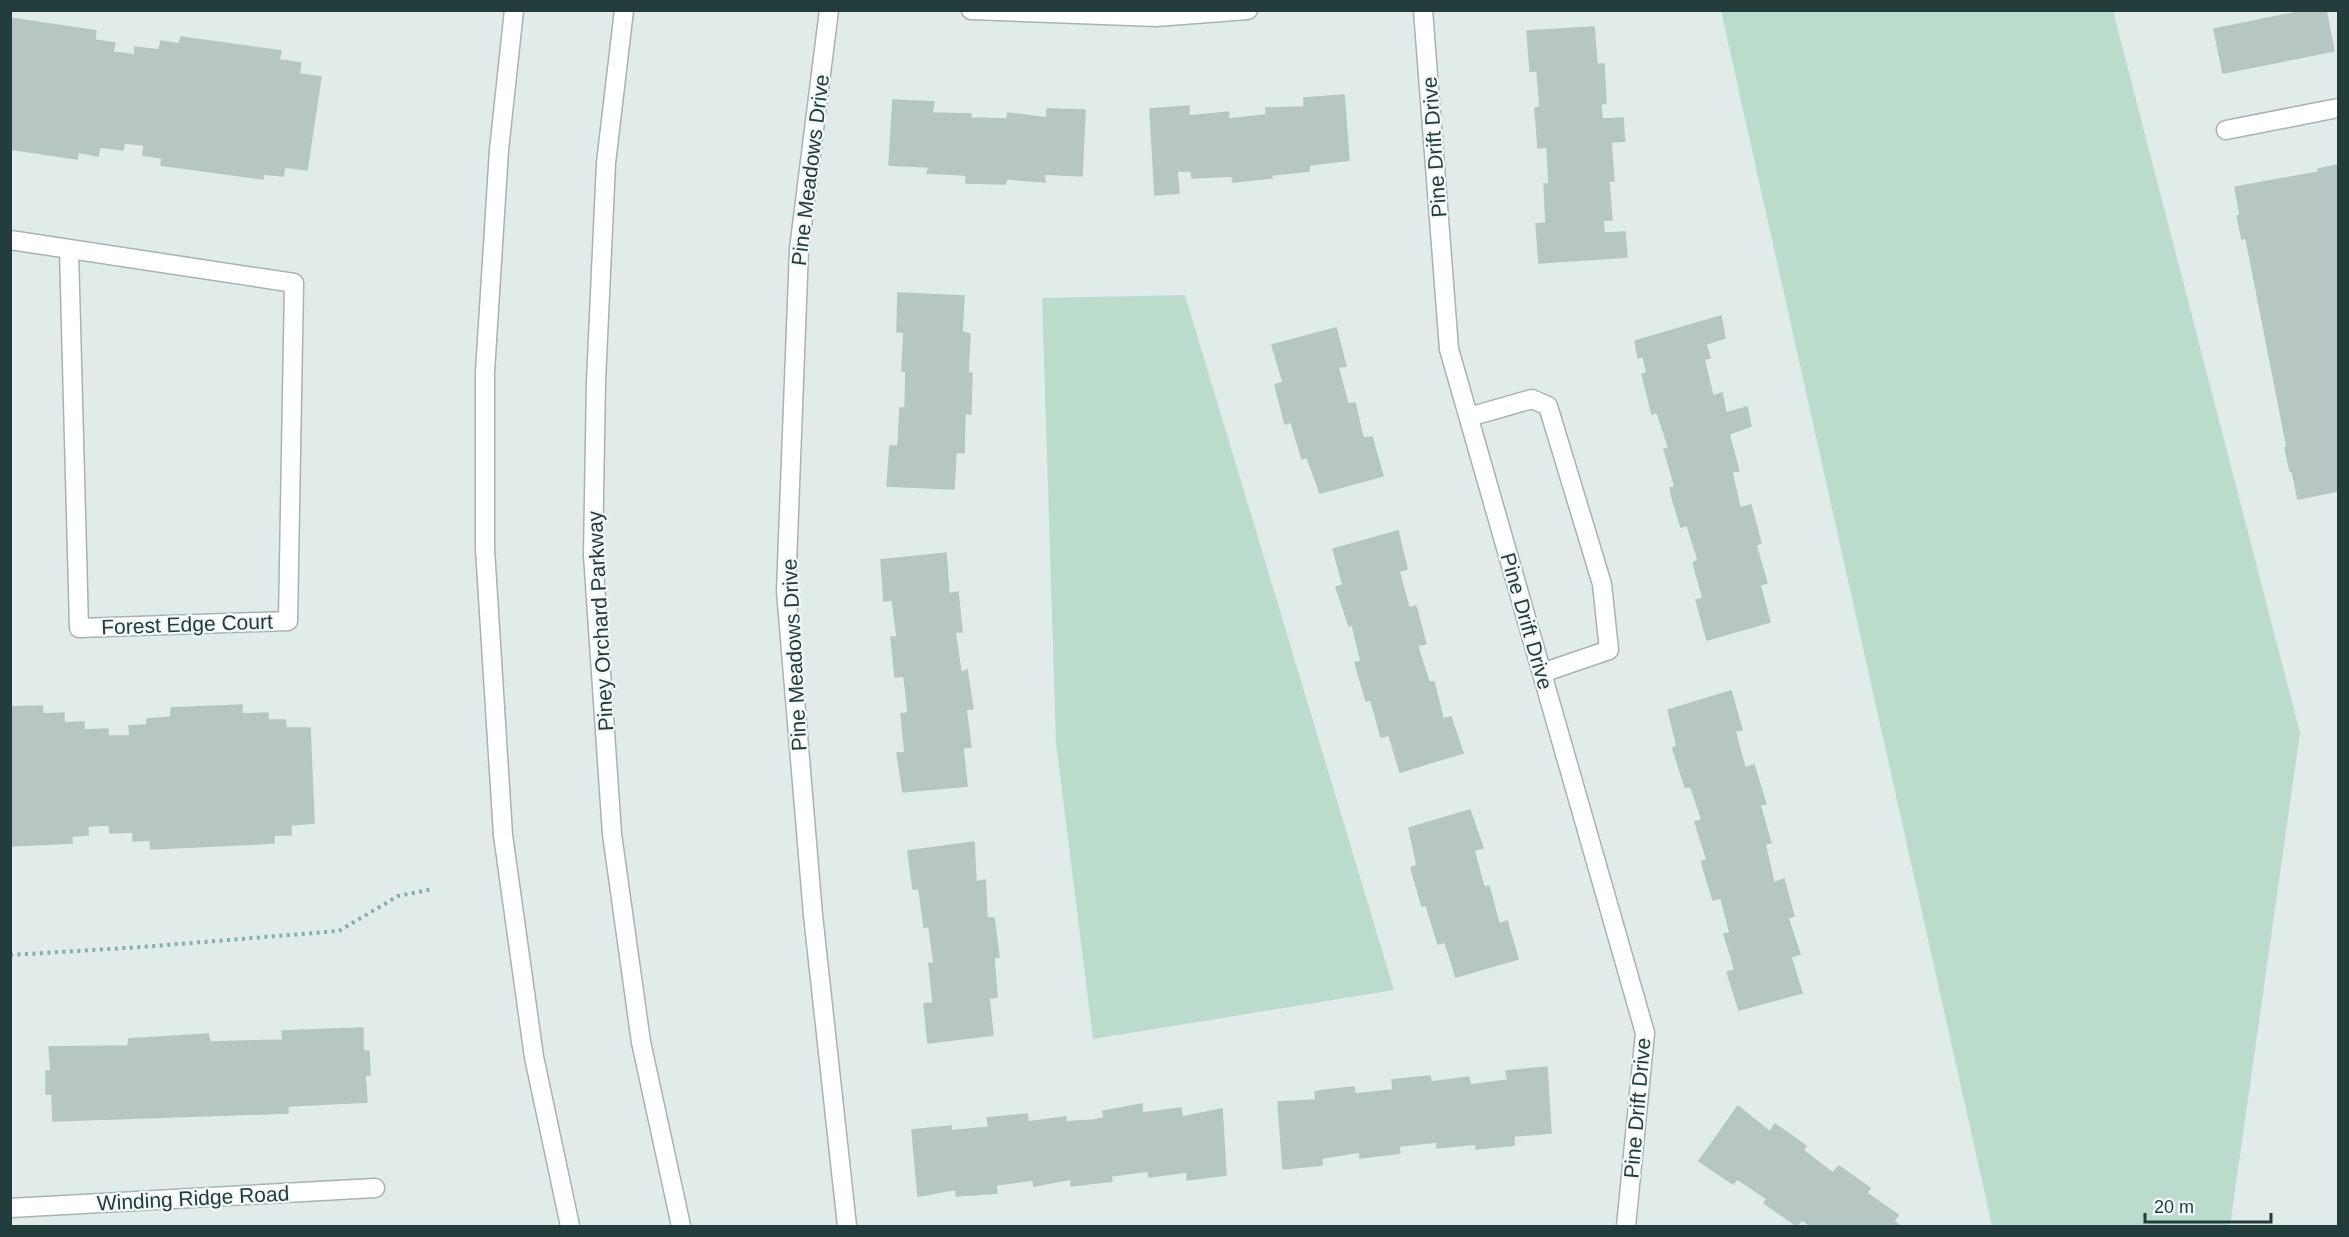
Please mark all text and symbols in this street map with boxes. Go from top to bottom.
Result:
street label: Pine Meadows Drive [787,73,833,267]
street label: Pine Drift Drive [1418,76,1450,218]
street label: Piney Orchard Parkway [583,510,617,732]
street label: Pine Drift Drive [1496,550,1558,692]
street label: Pine Meadows Drive [777,558,811,752]
street label: Forest Edge Court [101,610,273,638]
street label: Pine Drift Drive [1619,1037,1655,1179]
street label: Winding Ridge Road [96,1181,290,1215]
scale bar [2145,1186,2271,1224]
text: 20 m [2154,1197,2194,1217]

